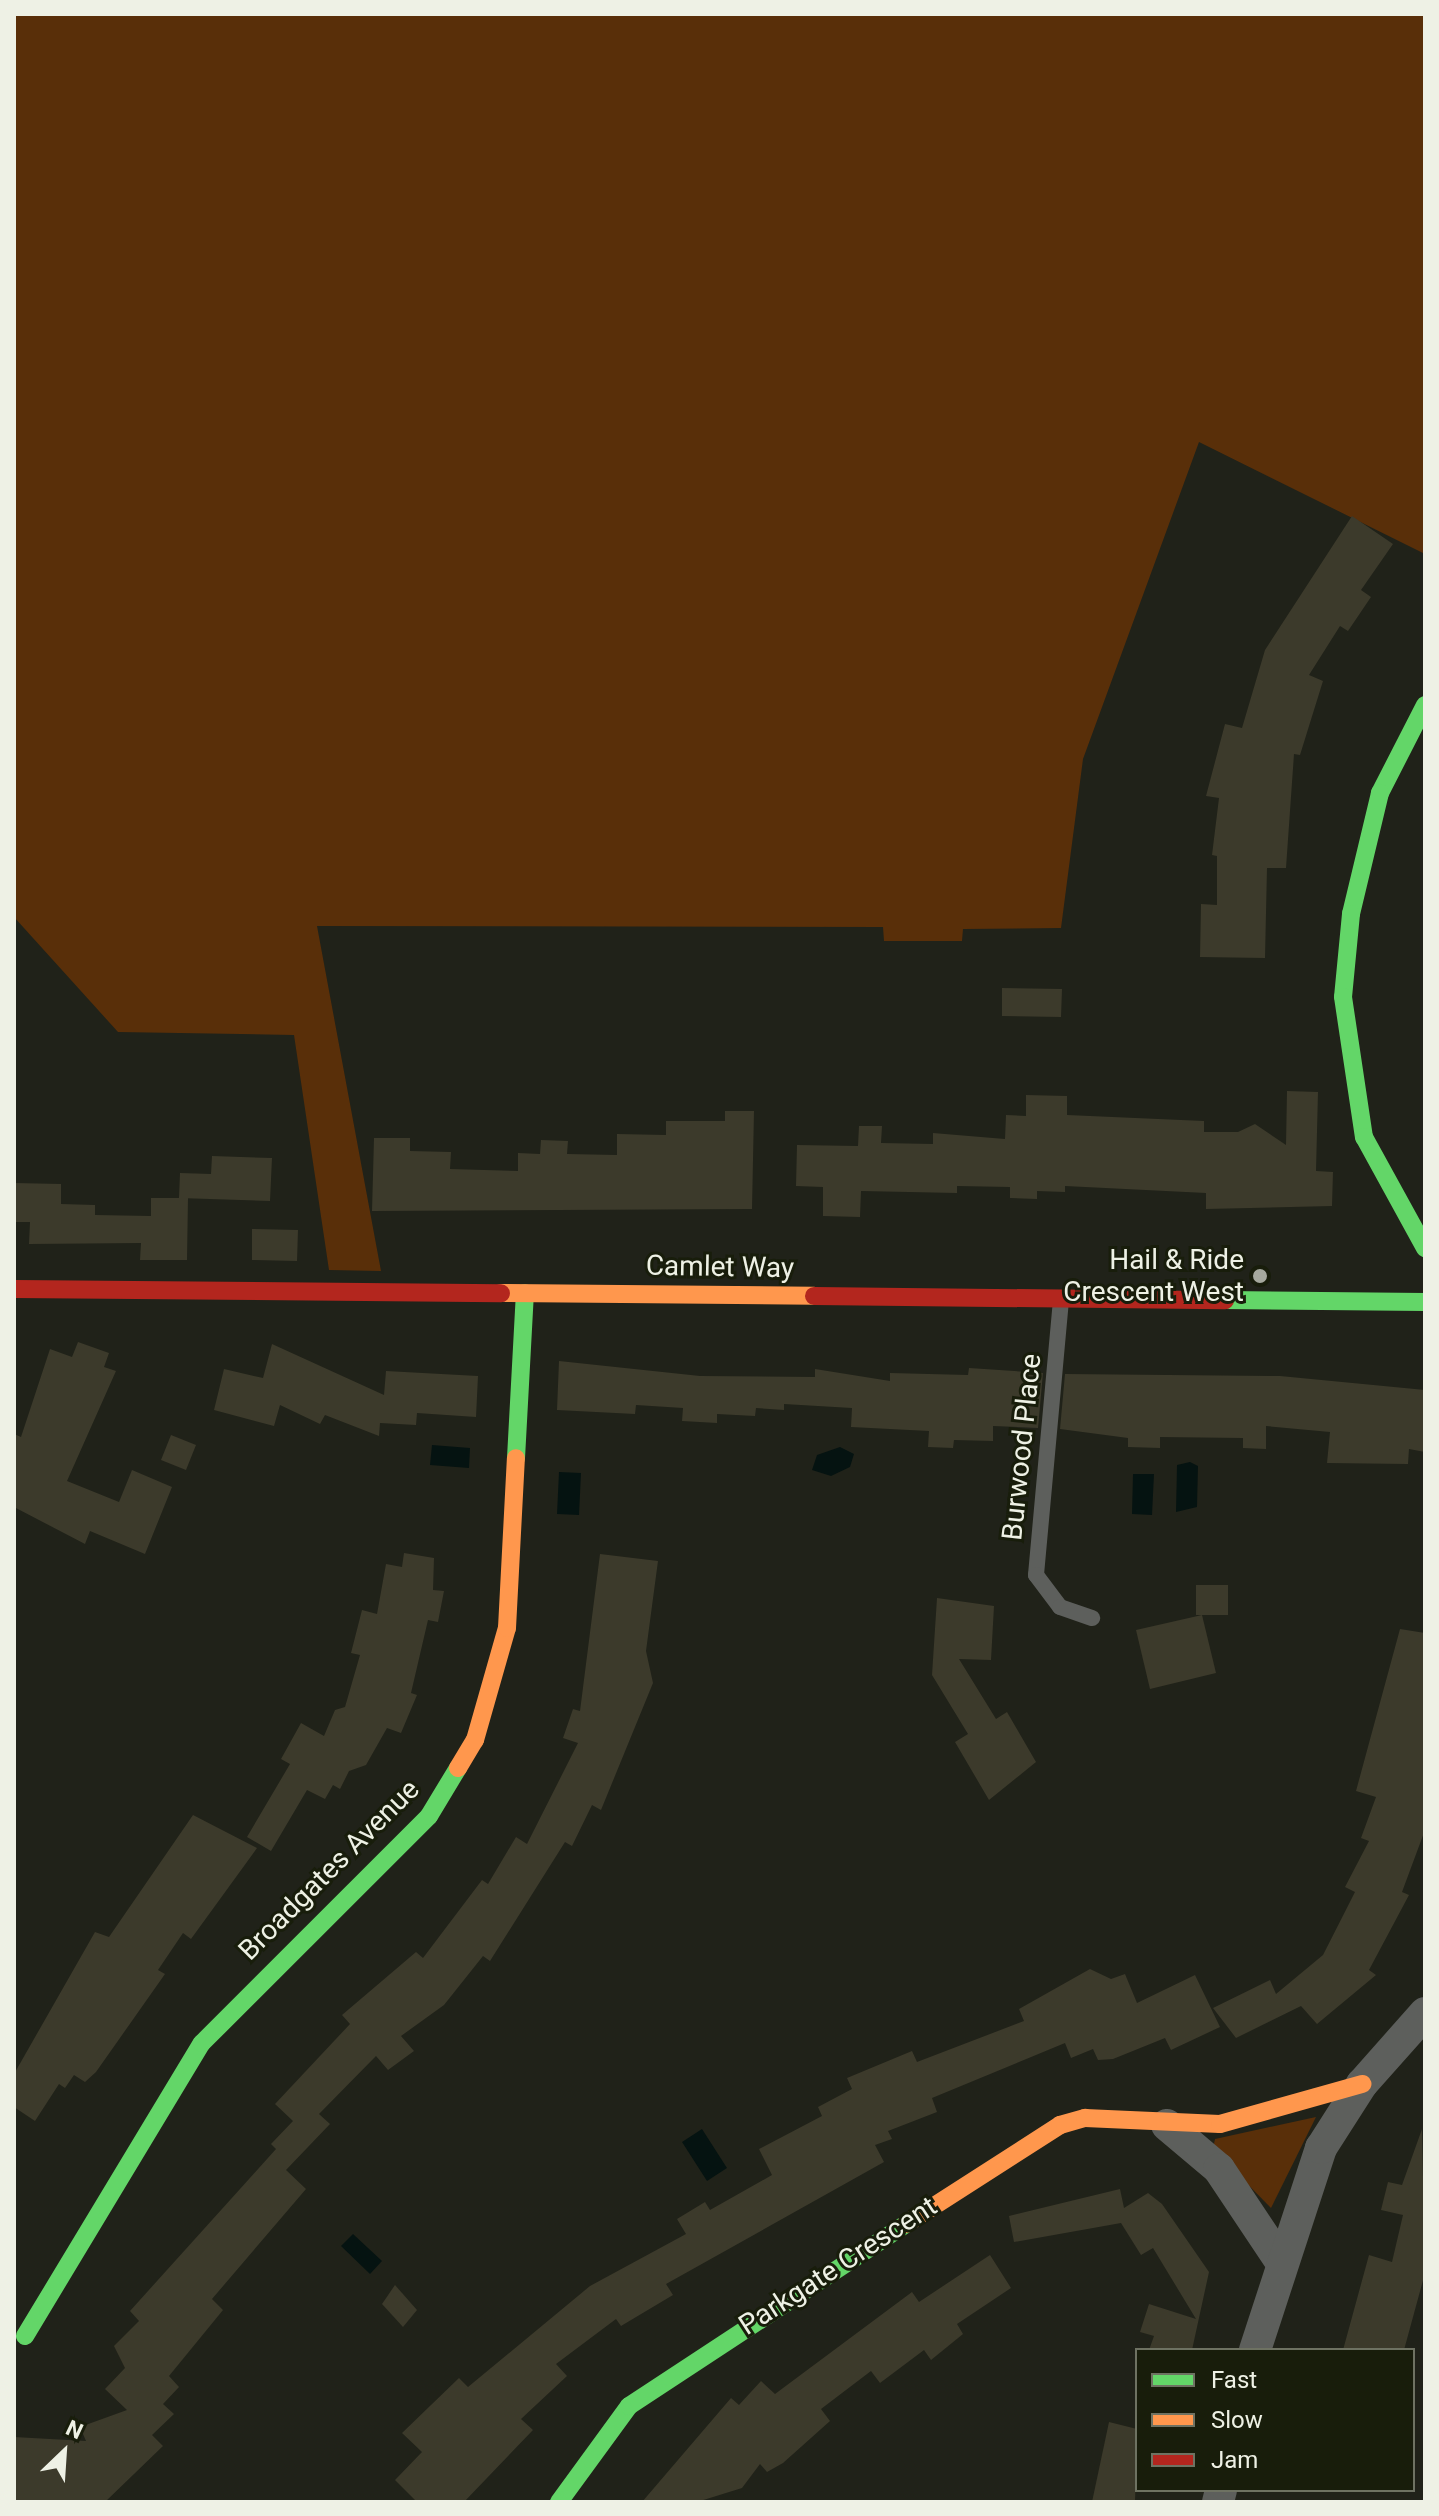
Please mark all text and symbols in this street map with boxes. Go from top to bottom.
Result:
place label: Hail & Ride Crescent West [1063,1243,1244,1309]
street label: Camlet Way [646,1249,794,1285]
marker: Hail & Ride Crescent West [1251,1267,1269,1285]
street label: Burwood Place [995,1352,1049,1542]
street label: Broadgates Avenue [232,1773,426,1967]
street label: Parkgate Crescent [733,2190,943,2342]
legend [1135,2348,1415,2492]
text: Fast [1211,2366,1257,2394]
text: Slow [1211,2406,1263,2434]
north arrow [24,2412,104,2492]
text: N [62,2415,87,2444]
text: Jam [1211,2446,1258,2474]

